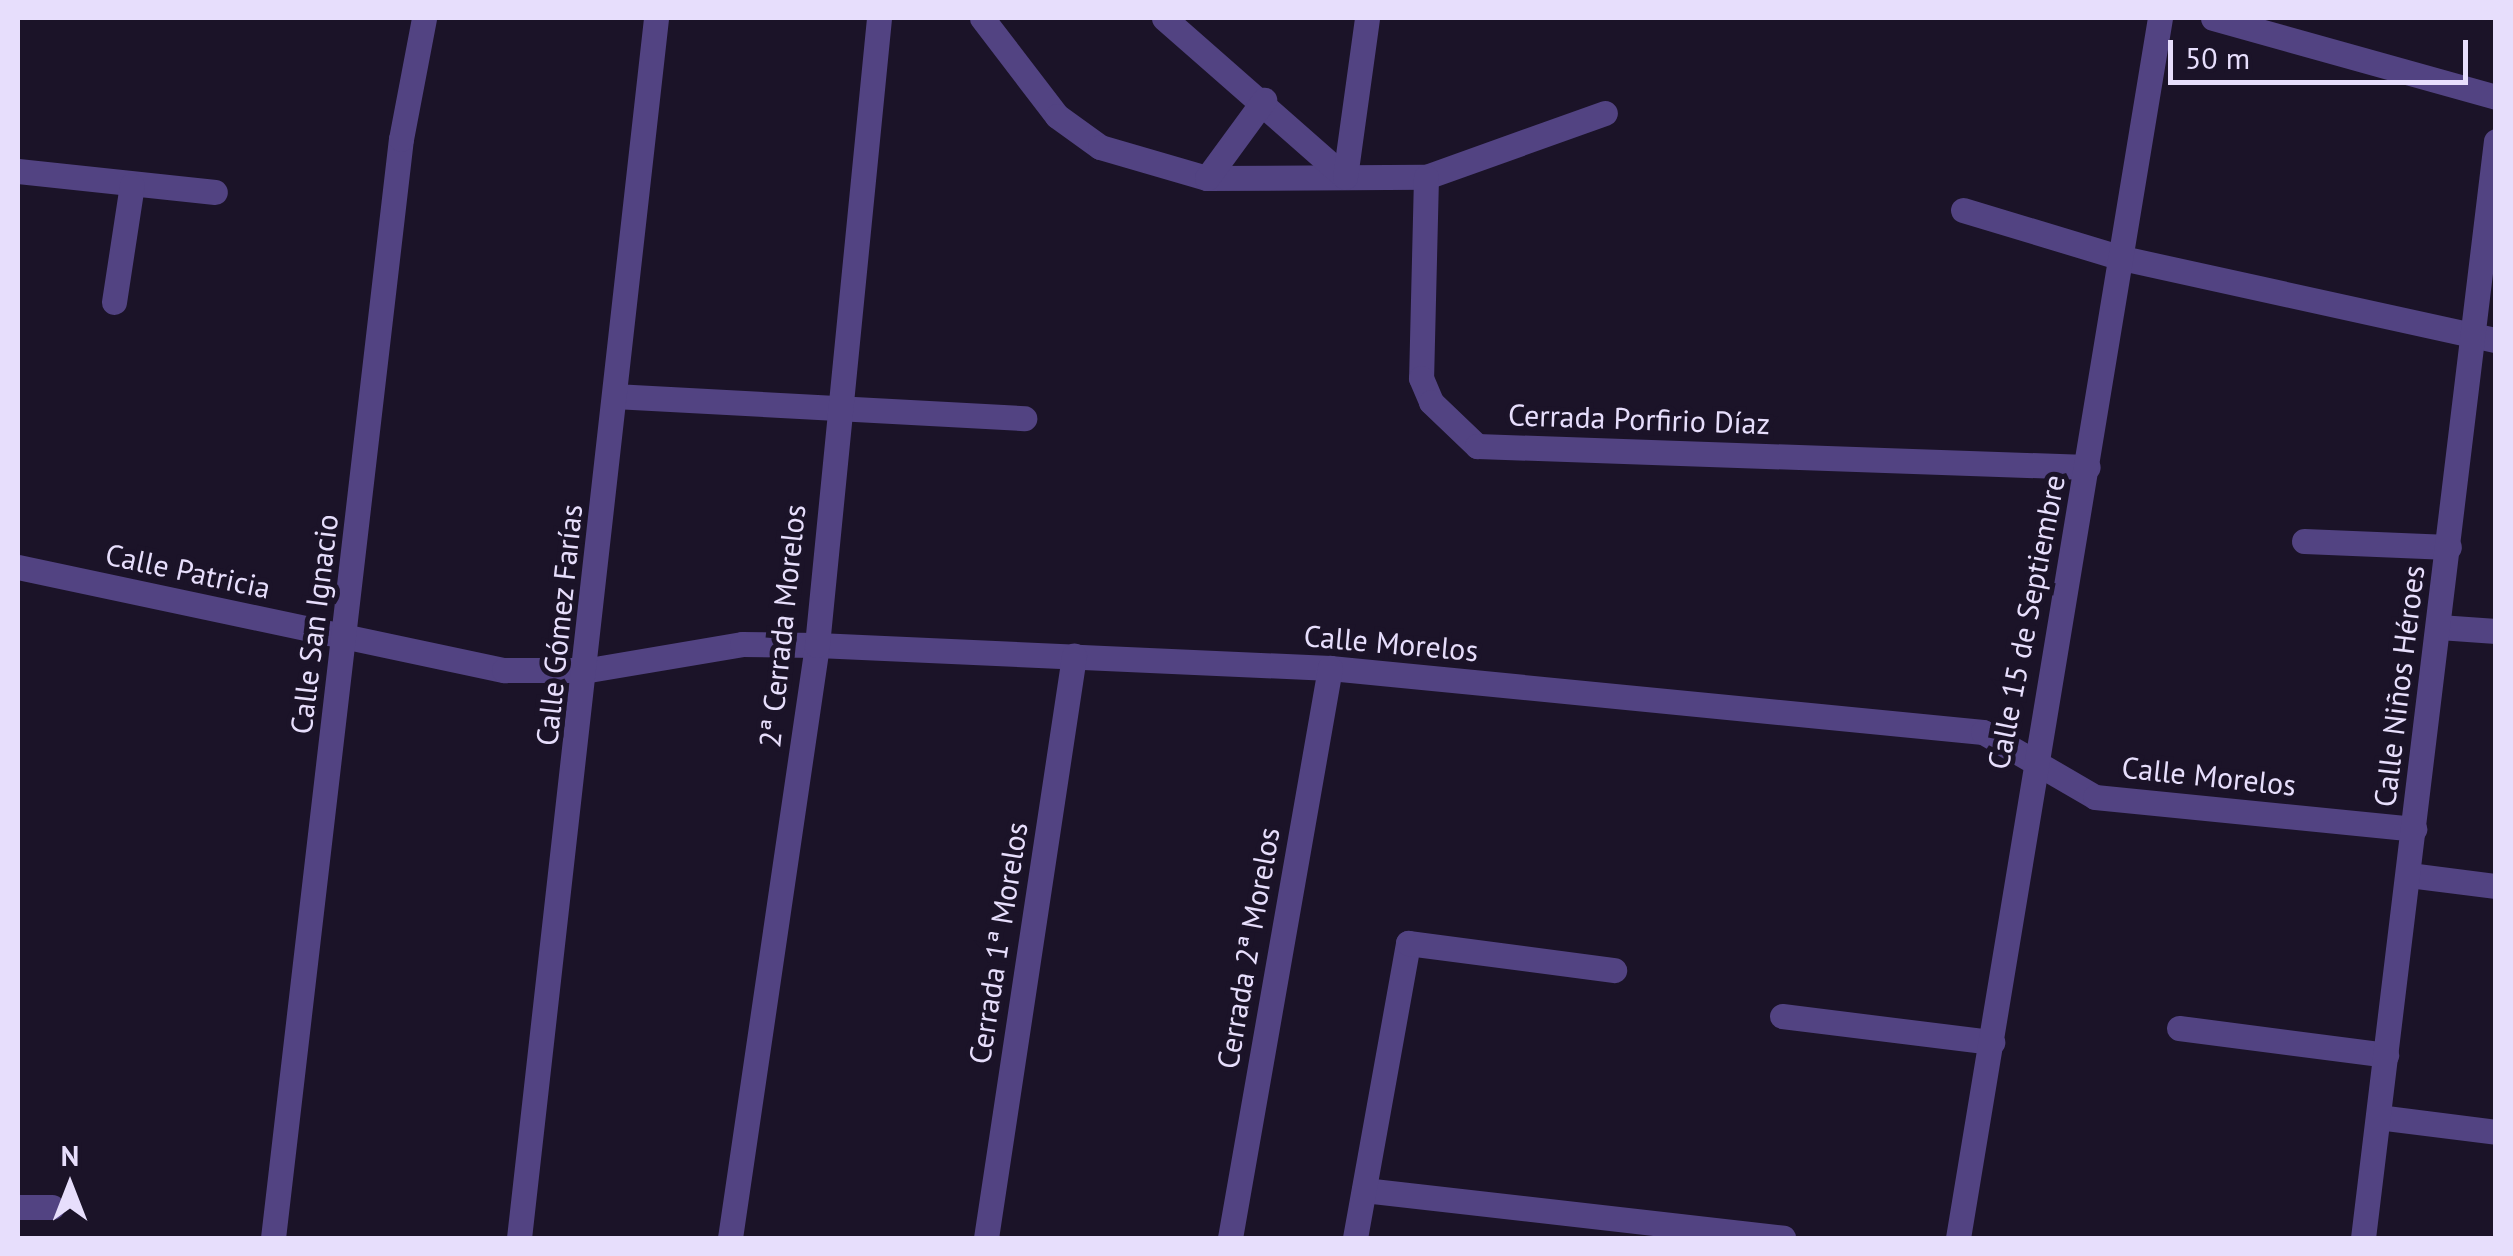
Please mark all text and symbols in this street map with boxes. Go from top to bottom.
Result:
scale bar [2173,20,2473,82]
text: 50 m [2185,38,2250,77]
street label: Cerrada Porfirio Díaz [1507,396,1771,442]
street label: Calle 15 de Septiembre [1980,472,2072,772]
street label: Calle Gómez Farías [528,502,590,748]
street label: 2ª Cerrada Morelos [751,503,813,749]
street label: Calle San Ignacio [283,512,345,736]
street label: Calle Patricia [102,536,274,606]
street label: Calle Niños Héroes [2366,563,2432,809]
street label: Calle Morelos [1302,617,1480,669]
street label: Calle Morelos [2120,749,2298,803]
street label: Cerrada 1ª Morelos [961,820,1035,1066]
street label: Cerrada 2ª Morelos [1209,825,1287,1071]
north arrow [20,1136,120,1236]
text: N [61,1137,79,1174]

